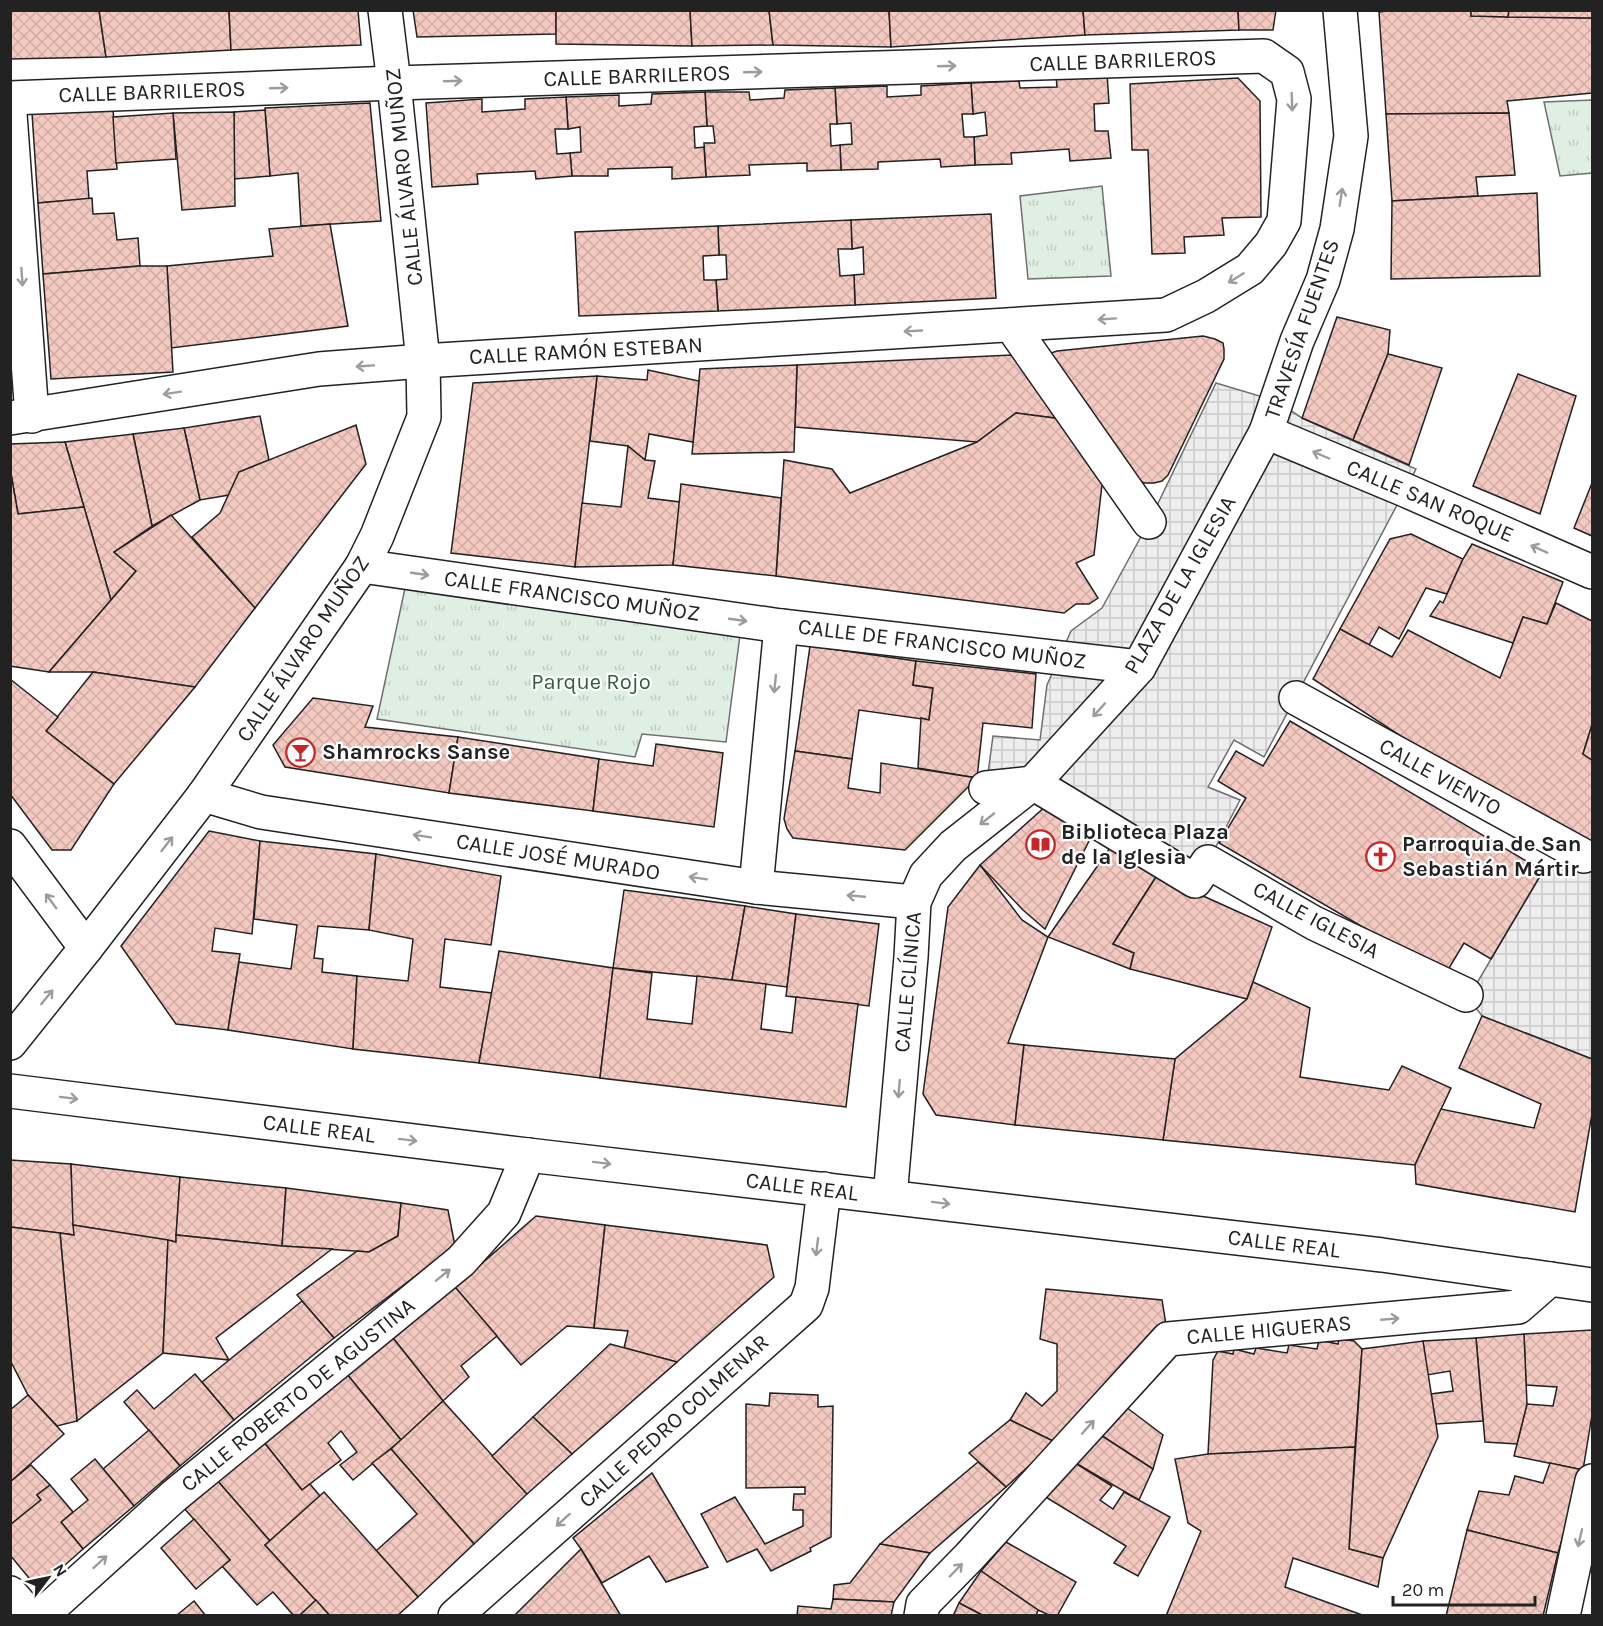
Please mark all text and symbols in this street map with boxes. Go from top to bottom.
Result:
street label: CALLE BARRILEROS [1029,45,1217,77]
street label: CALLE BARRILEROS [543,60,731,92]
one-way arrow [937,60,957,72]
one-way arrow [742,66,762,78]
street label: CALLE ÁLVARO MUÑOZ [379,67,428,287]
street label: CALLE BARRILEROS [58,76,246,108]
one-way arrow [442,76,462,87]
one-way arrow [268,82,288,93]
one-way arrow [1287,91,1298,111]
one-way arrow [1336,188,1347,208]
street label: TRAVESÍA FUENTES [1258,235,1345,422]
one-way arrow [17,266,28,286]
one-way arrow [1228,272,1245,284]
one-way arrow [1098,314,1118,325]
one-way arrow [903,326,923,337]
street label: CALLE RAMÓN ESTEBAN [468,331,703,370]
one-way arrow [356,361,376,372]
one-way arrow [163,388,183,399]
one-way arrow [1313,449,1331,460]
street label: CALLE SAN ROQUE [1342,454,1518,548]
street label: PLAZA DE LA IGLESIA [1118,491,1242,679]
one-way arrow [1530,542,1548,553]
street label: CALLE ÁLVARO MUÑOZ [230,551,375,747]
street label: CALLE FRANCISCO MUÑOZ [442,565,702,627]
one-way arrow [410,569,429,580]
street label: CALLE DE FRANCISCO MUÑOZ [796,613,1088,675]
one-way arrow [727,614,747,625]
park label: Parque Rojo [531,669,651,695]
one-way arrow [769,673,780,693]
one-way arrow [1092,702,1106,717]
street label: CALLE VIENTO [1374,733,1506,821]
bar icon: Shamrocks Sanse [285,736,317,768]
place label: Shamrocks Sanse [322,739,510,765]
one-way arrow [979,813,995,826]
place label: Biblioteca Plaza de la Iglesia [1061,819,1229,870]
street label: CALLE JOSÉ MURADO [454,827,662,886]
library icon: Biblioteca Plaza de la Iglesia [1024,829,1056,861]
one-way arrow [413,831,432,842]
place label: Parroquia de San Sebastián Mártir [1402,831,1582,882]
one-way arrow [160,836,173,852]
church icon: Parroquia de San Sebastián Mártir [1365,841,1397,873]
one-way arrow [689,873,708,884]
street label: CALLE IGLESIA [1248,876,1384,964]
one-way arrow [846,890,866,901]
one-way arrow [45,894,58,910]
street label: CALLE CLÍNICA [888,910,927,1054]
one-way arrow [40,990,54,1005]
one-way arrow [893,1078,904,1098]
one-way arrow [58,1093,78,1104]
street label: CALLE REAL [261,1109,377,1149]
one-way arrow [398,1135,417,1146]
one-way arrow [591,1158,611,1169]
street label: CALLE REAL [744,1167,860,1207]
one-way arrow [931,1198,951,1209]
street label: CALLE REAL [1226,1224,1342,1264]
one-way arrow [811,1236,822,1256]
one-way arrow [435,1269,451,1282]
street label: CALLE ROBERTO DE AGUSTINA [176,1292,420,1497]
street label: CALLE HIGUERAS [1185,1310,1353,1350]
one-way arrow [1380,1313,1400,1324]
street label: CALLE PEDRO COLMENAR [574,1329,774,1513]
one-way arrow [1081,1420,1095,1435]
one-way arrow [556,1513,571,1527]
one-way arrow [1574,1528,1585,1547]
north arrow [18,1548,78,1608]
one-way arrow [93,1555,108,1569]
text: N [49,1560,71,1580]
one-way arrow [949,1563,963,1578]
scale bar [1393,1569,1536,1607]
text: 20 m [1402,1579,1444,1601]

